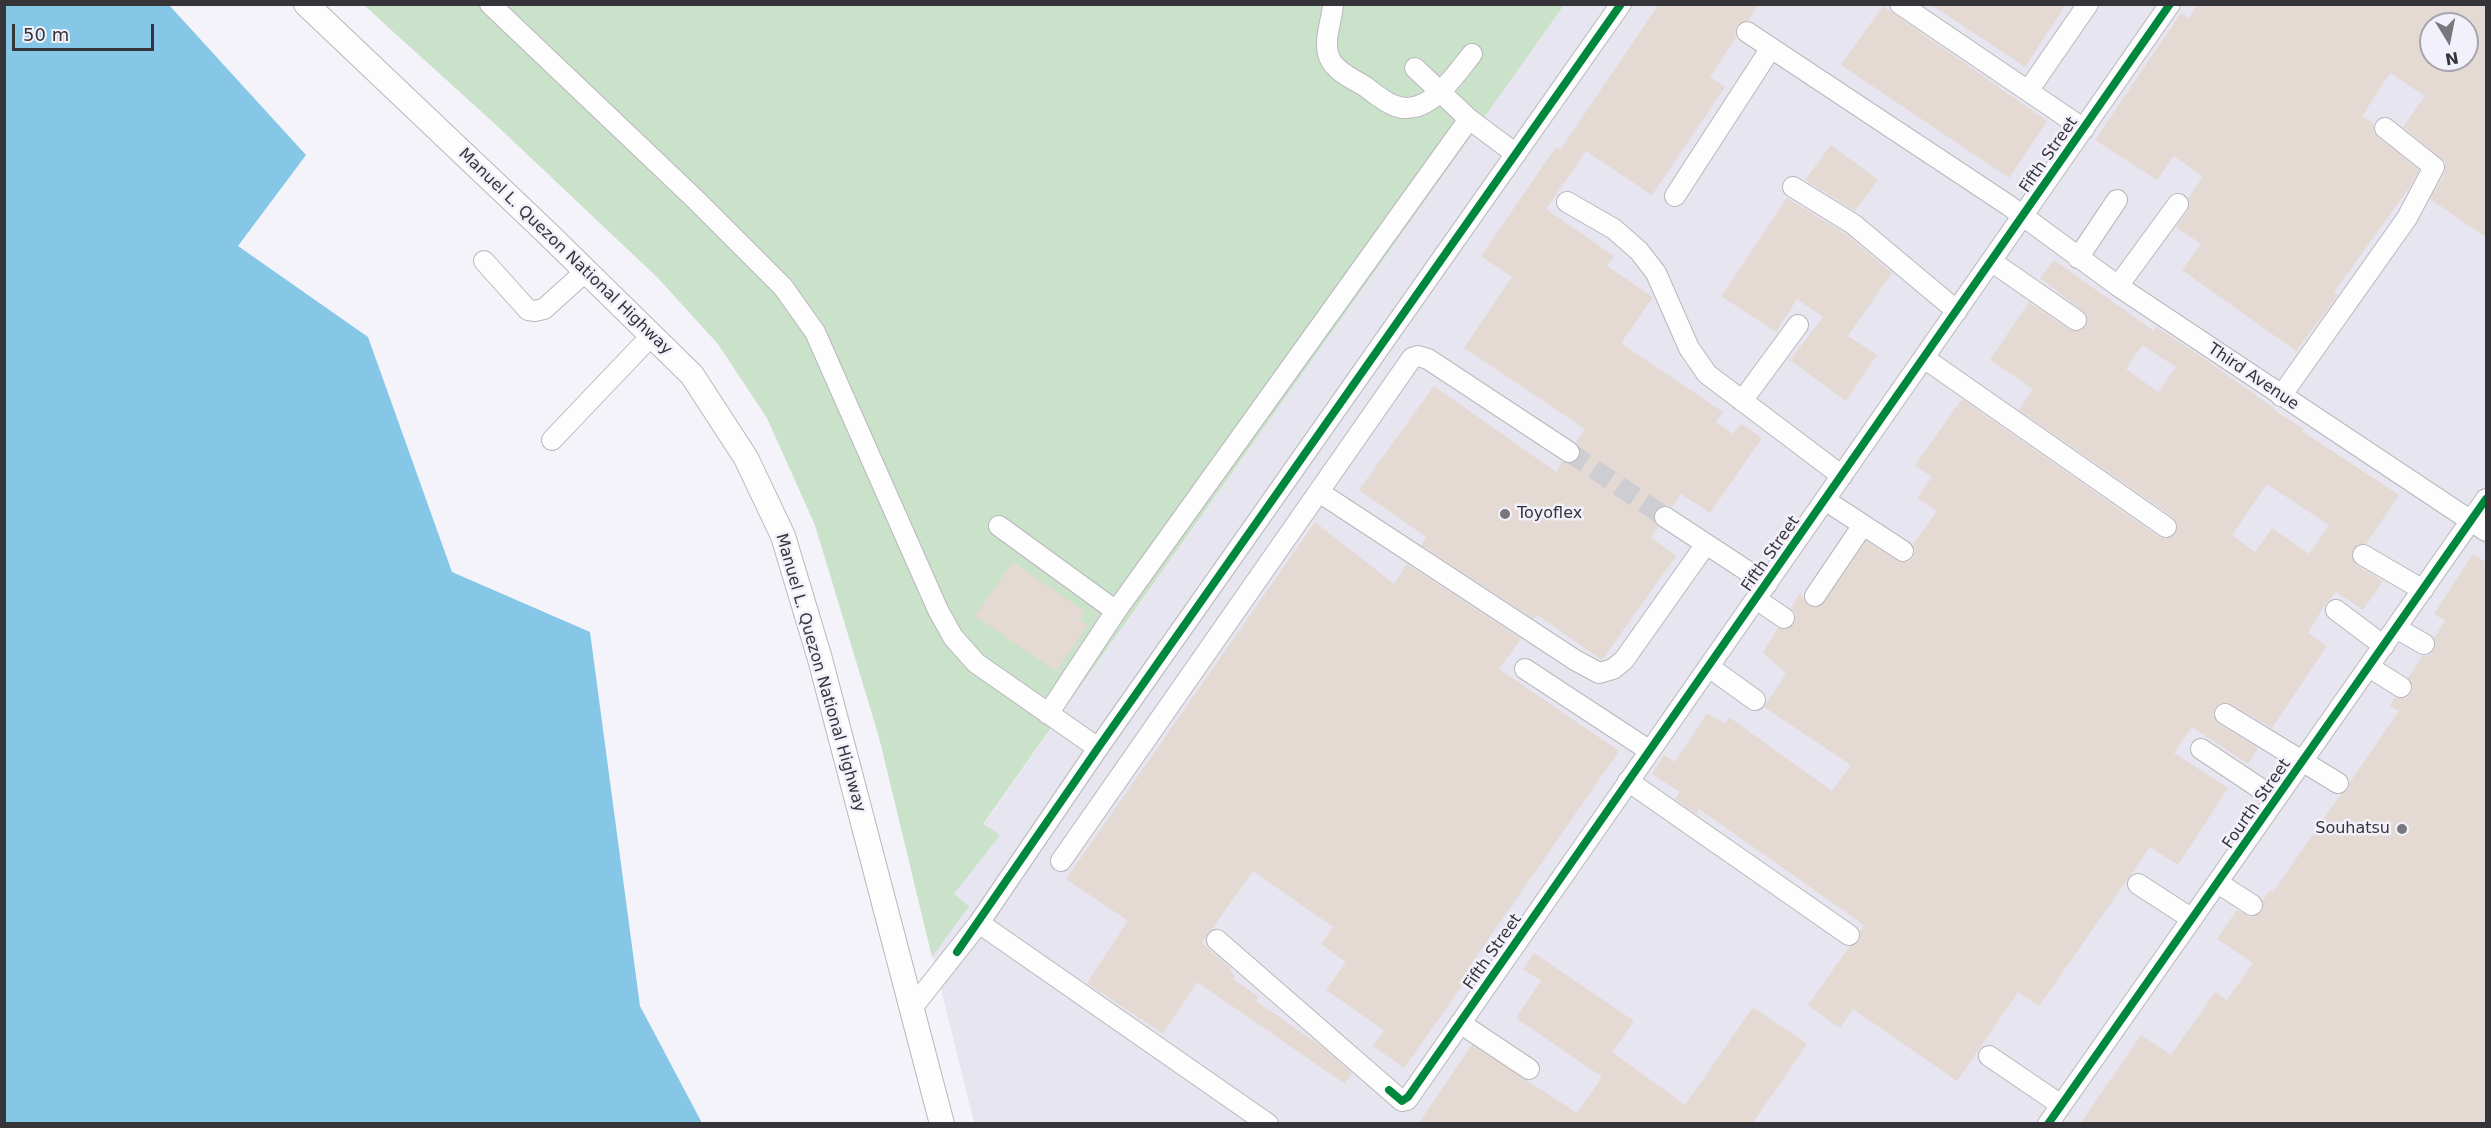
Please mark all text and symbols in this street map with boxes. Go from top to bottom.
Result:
scale bar [15,12,158,50]
north arrow [2419,12,2479,72]
text: 50 m [23,24,69,45]
text: N [2444,48,2460,69]
street label: Fifth Street [2016,113,2082,197]
street label: Manuel L. Quezon National Highway [454,145,676,359]
street label: Third Avenue [2204,340,2302,414]
place label: Toyoflex [1517,504,1582,524]
marker: Toyoflex [1498,507,1512,521]
street label: Fifth Street [1738,512,1804,596]
street label: Manuel L. Quezon National Highway [771,531,869,815]
street label: Fourth Street [2219,755,2295,853]
place label: Souhatsu [2315,819,2390,839]
marker: Souhatsu [2395,822,2409,836]
street label: Fifth Street [1460,910,1526,994]

